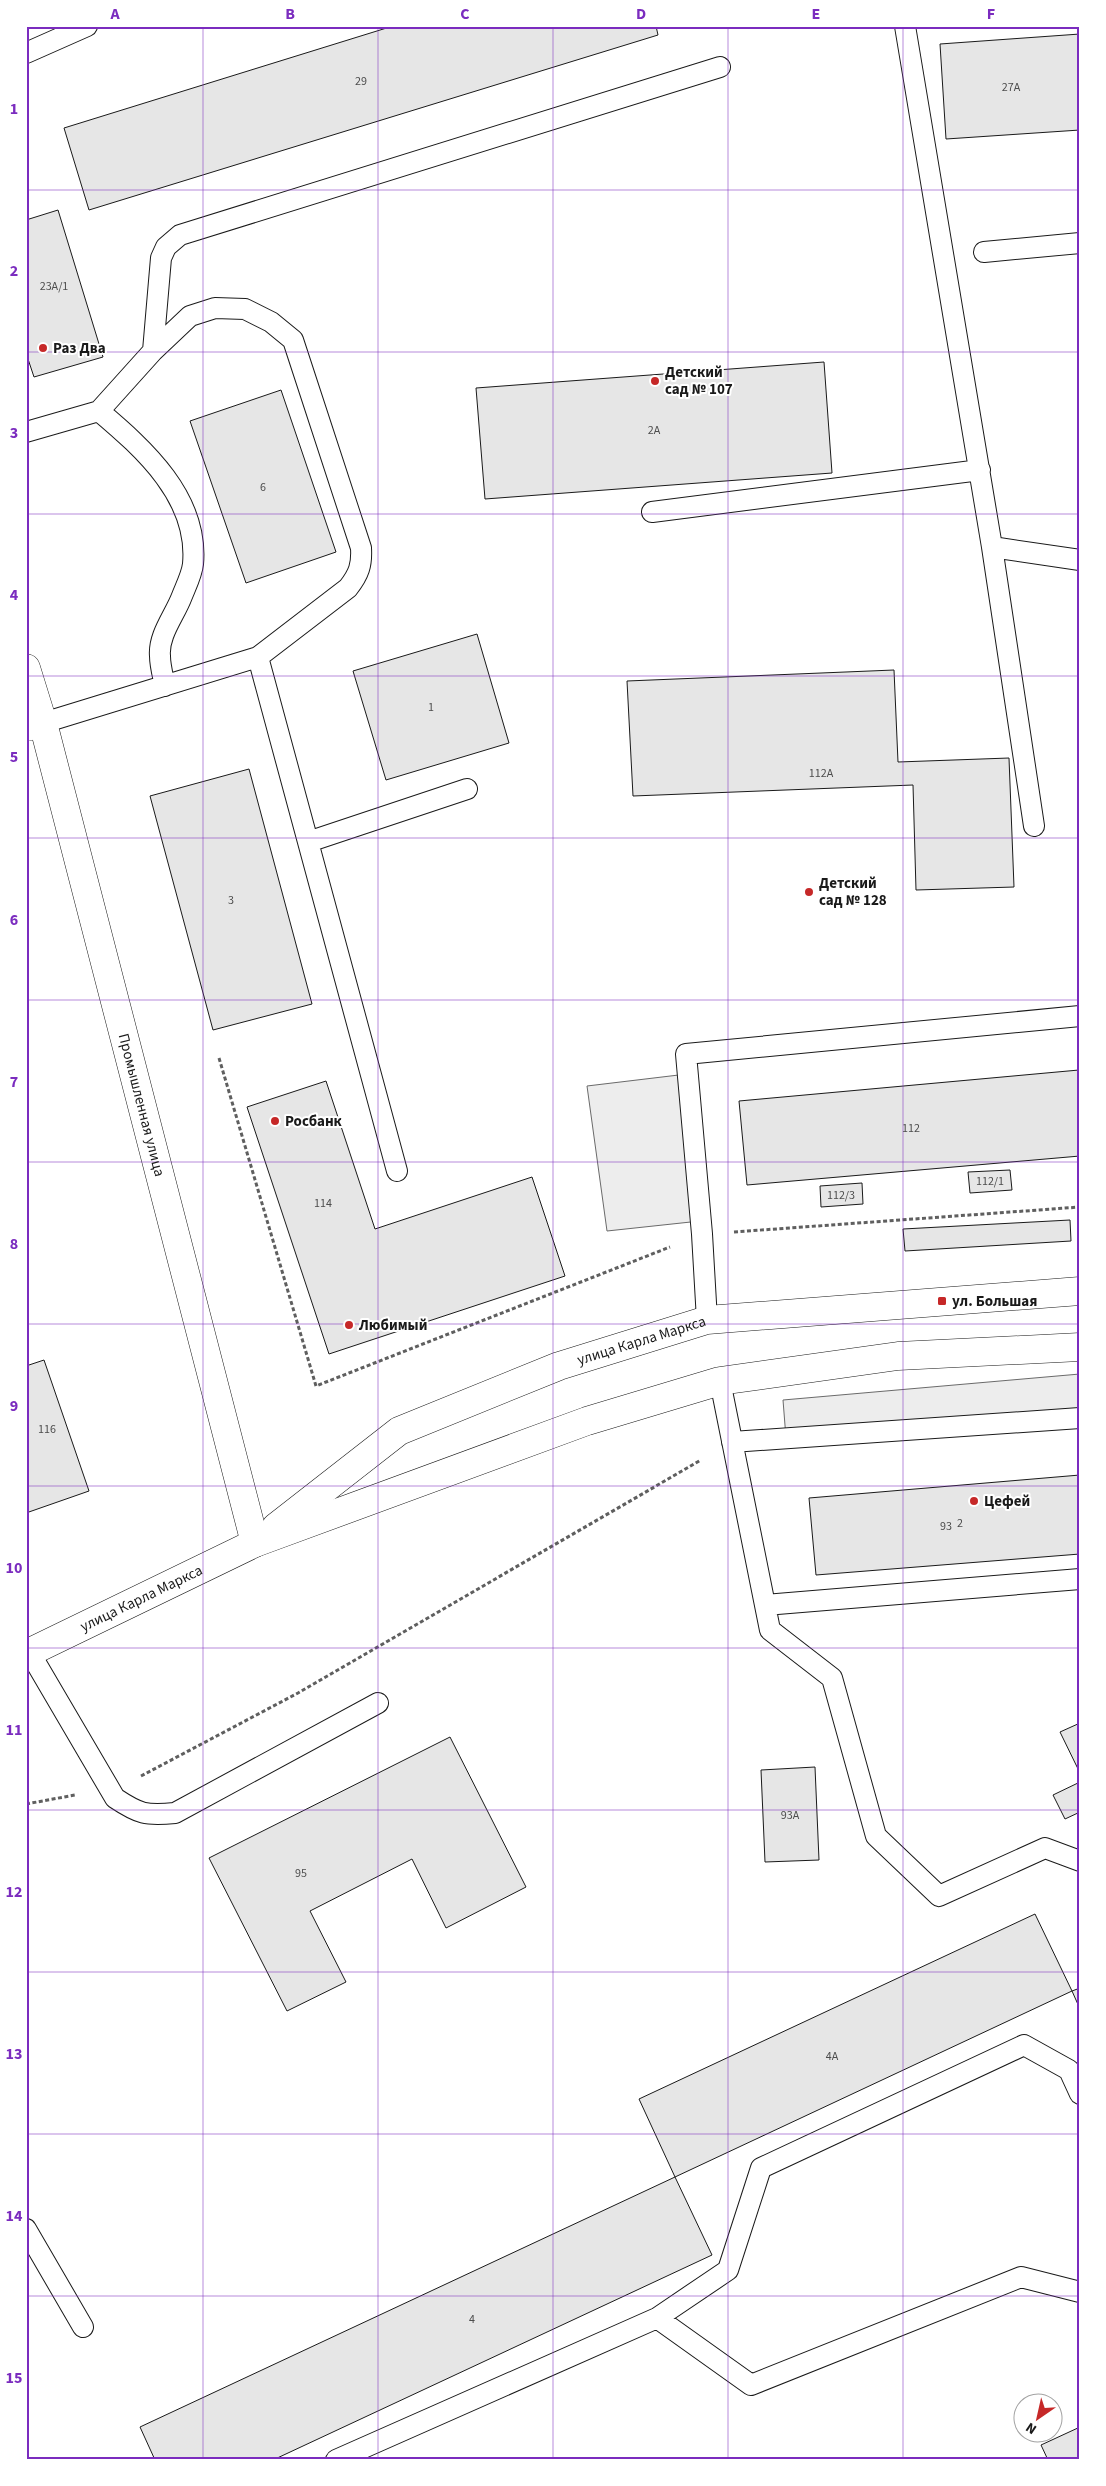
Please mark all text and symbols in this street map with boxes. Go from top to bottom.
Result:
text: A [109,3,120,25]
text: B [285,3,295,25]
text: C [460,3,470,25]
text: D [636,3,646,25]
text: E [812,3,820,25]
text: F [987,3,995,25]
house number: 29 [355,73,367,90]
house number: 27А [1002,79,1021,96]
text: 1 [10,98,18,120]
text: 2 [10,260,18,282]
house number: 23А/1 [40,278,68,295]
place label: Раз Два [53,338,106,359]
marker: Раз Два [37,342,49,354]
place label: Детский сад № 107 [665,362,733,400]
marker: Детский сад № 107 [649,375,661,387]
text: 3 [10,422,18,444]
house number: 2А [648,422,661,439]
house number: 6 [260,479,266,496]
text: 4 [10,584,19,606]
house number: 1 [428,699,434,716]
text: 5 [10,746,18,768]
house number: 112А [809,765,834,782]
place label: Детский сад № 128 [819,873,887,911]
marker: Детский сад № 128 [803,886,815,898]
house number: 3 [228,892,234,909]
text: 6 [10,909,18,931]
street label: Промышленная улица [113,1031,170,1179]
text: 7 [10,1071,18,1093]
place label: Росбанк [285,1111,343,1132]
marker: Росбанк [269,1115,281,1127]
house number: 112 [902,1120,920,1137]
house number: 112/1 [976,1173,1004,1190]
house number: 112/3 [827,1187,855,1204]
house number: 114 [314,1195,332,1212]
text: 8 [10,1233,18,1255]
place label: ул. Большая [952,1291,1037,1312]
marker: ул. Большая [936,1295,948,1307]
street label: улица Карла Маркса [574,1311,708,1370]
place label: Любимый [358,1315,427,1336]
marker: Любимый [343,1319,355,1331]
text: 9 [10,1395,18,1417]
house number: 116 [38,1421,56,1438]
place label: Цефей [984,1491,1030,1512]
marker: Цефей [968,1495,980,1507]
house number: 2 [957,1515,963,1532]
house number: 93 [940,1518,952,1535]
text: 10 [6,1557,22,1579]
street label: улица Карла Маркса [76,1560,206,1637]
text: 11 [6,1719,22,1741]
house number: 93А [781,1807,800,1824]
house number: 95 [295,1865,307,1882]
text: 12 [6,1881,22,1903]
text: 13 [6,2043,22,2065]
house number: 4А [826,2048,839,2065]
text: 14 [6,2205,23,2227]
house number: 4 [469,2311,475,2328]
text: 15 [6,2367,22,2389]
north arrow [1014,2394,1064,2444]
text: N [1022,2417,1041,2439]

